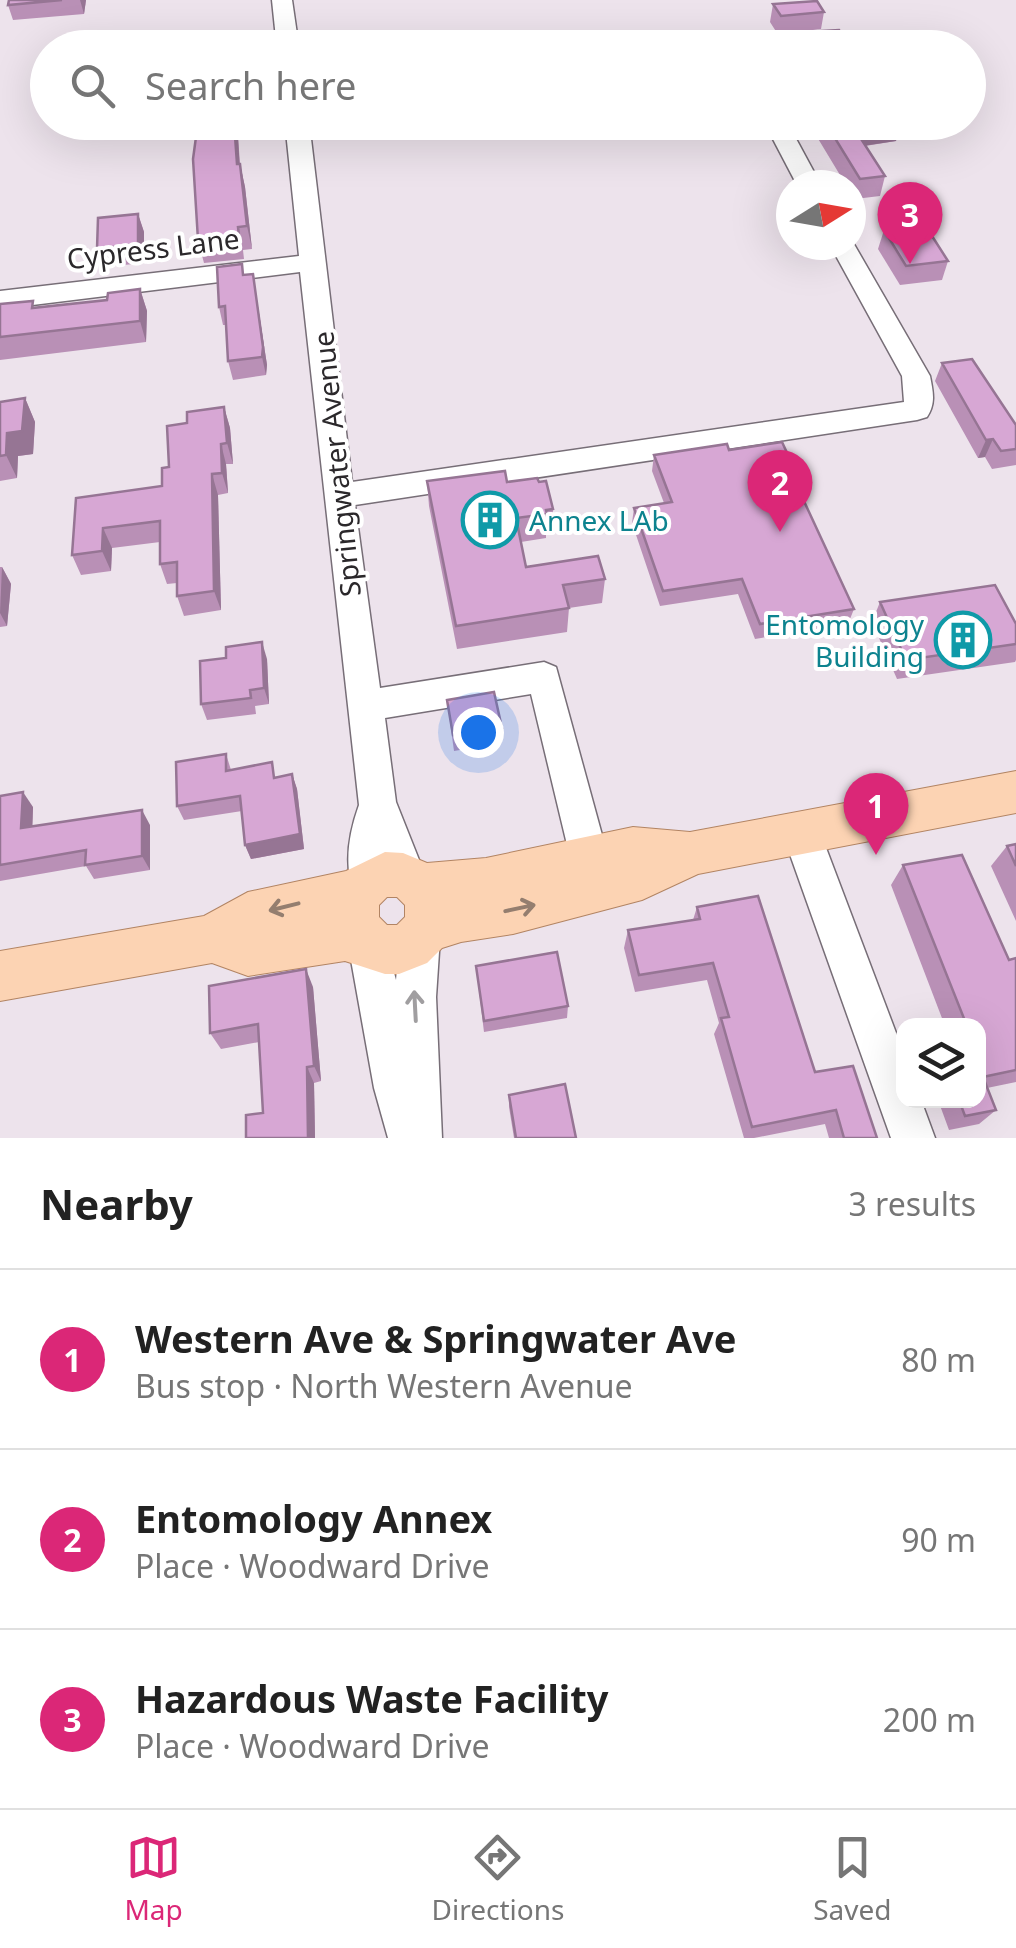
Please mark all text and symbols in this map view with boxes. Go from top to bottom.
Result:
search box [30,30,986,140]
icon: search [65,58,120,113]
text: Search here [145,59,356,111]
north arrow [776,170,866,260]
pin: 3 [878,182,942,264]
street label: Cypress Lane [65,219,241,277]
street label: Springwater Avenue [303,329,369,599]
pin: 2 [748,450,812,532]
building icon: Annex LAb [460,490,520,550]
place label: Annex LAb [529,501,669,539]
place label: Entomology Building [765,605,925,675]
building icon: Entomology Building [933,610,993,670]
your location [453,707,504,758]
pin: 1 [844,772,908,855]
one-way arrow [503,898,535,917]
one-way arrow [269,899,300,918]
one-way arrow [406,990,425,1022]
map controls [896,1018,986,1108]
button: layers [896,1018,986,1108]
text: Nearby [40,1175,193,1232]
text: 3 results [849,1182,976,1225]
text: Western Ave & Springwater Ave [135,1312,736,1364]
text: 1 [63,1338,82,1381]
text: 80 m [901,1338,976,1381]
text: Bus stop · North Western Avenue [135,1364,633,1407]
text: Entomology Annex [135,1492,492,1544]
text: 2 [63,1518,82,1561]
text: 90 m [901,1518,976,1561]
text: Place · Woodward Drive [135,1544,490,1587]
text: Hazardous Waste Facility [135,1672,608,1724]
text: 3 [63,1698,82,1741]
text: 200 m [883,1698,976,1741]
text: Place · Woodward Drive [135,1724,490,1767]
tab: Map [124,1830,183,1928]
tab: Directions [432,1830,564,1928]
tab: Saved [813,1830,892,1928]

